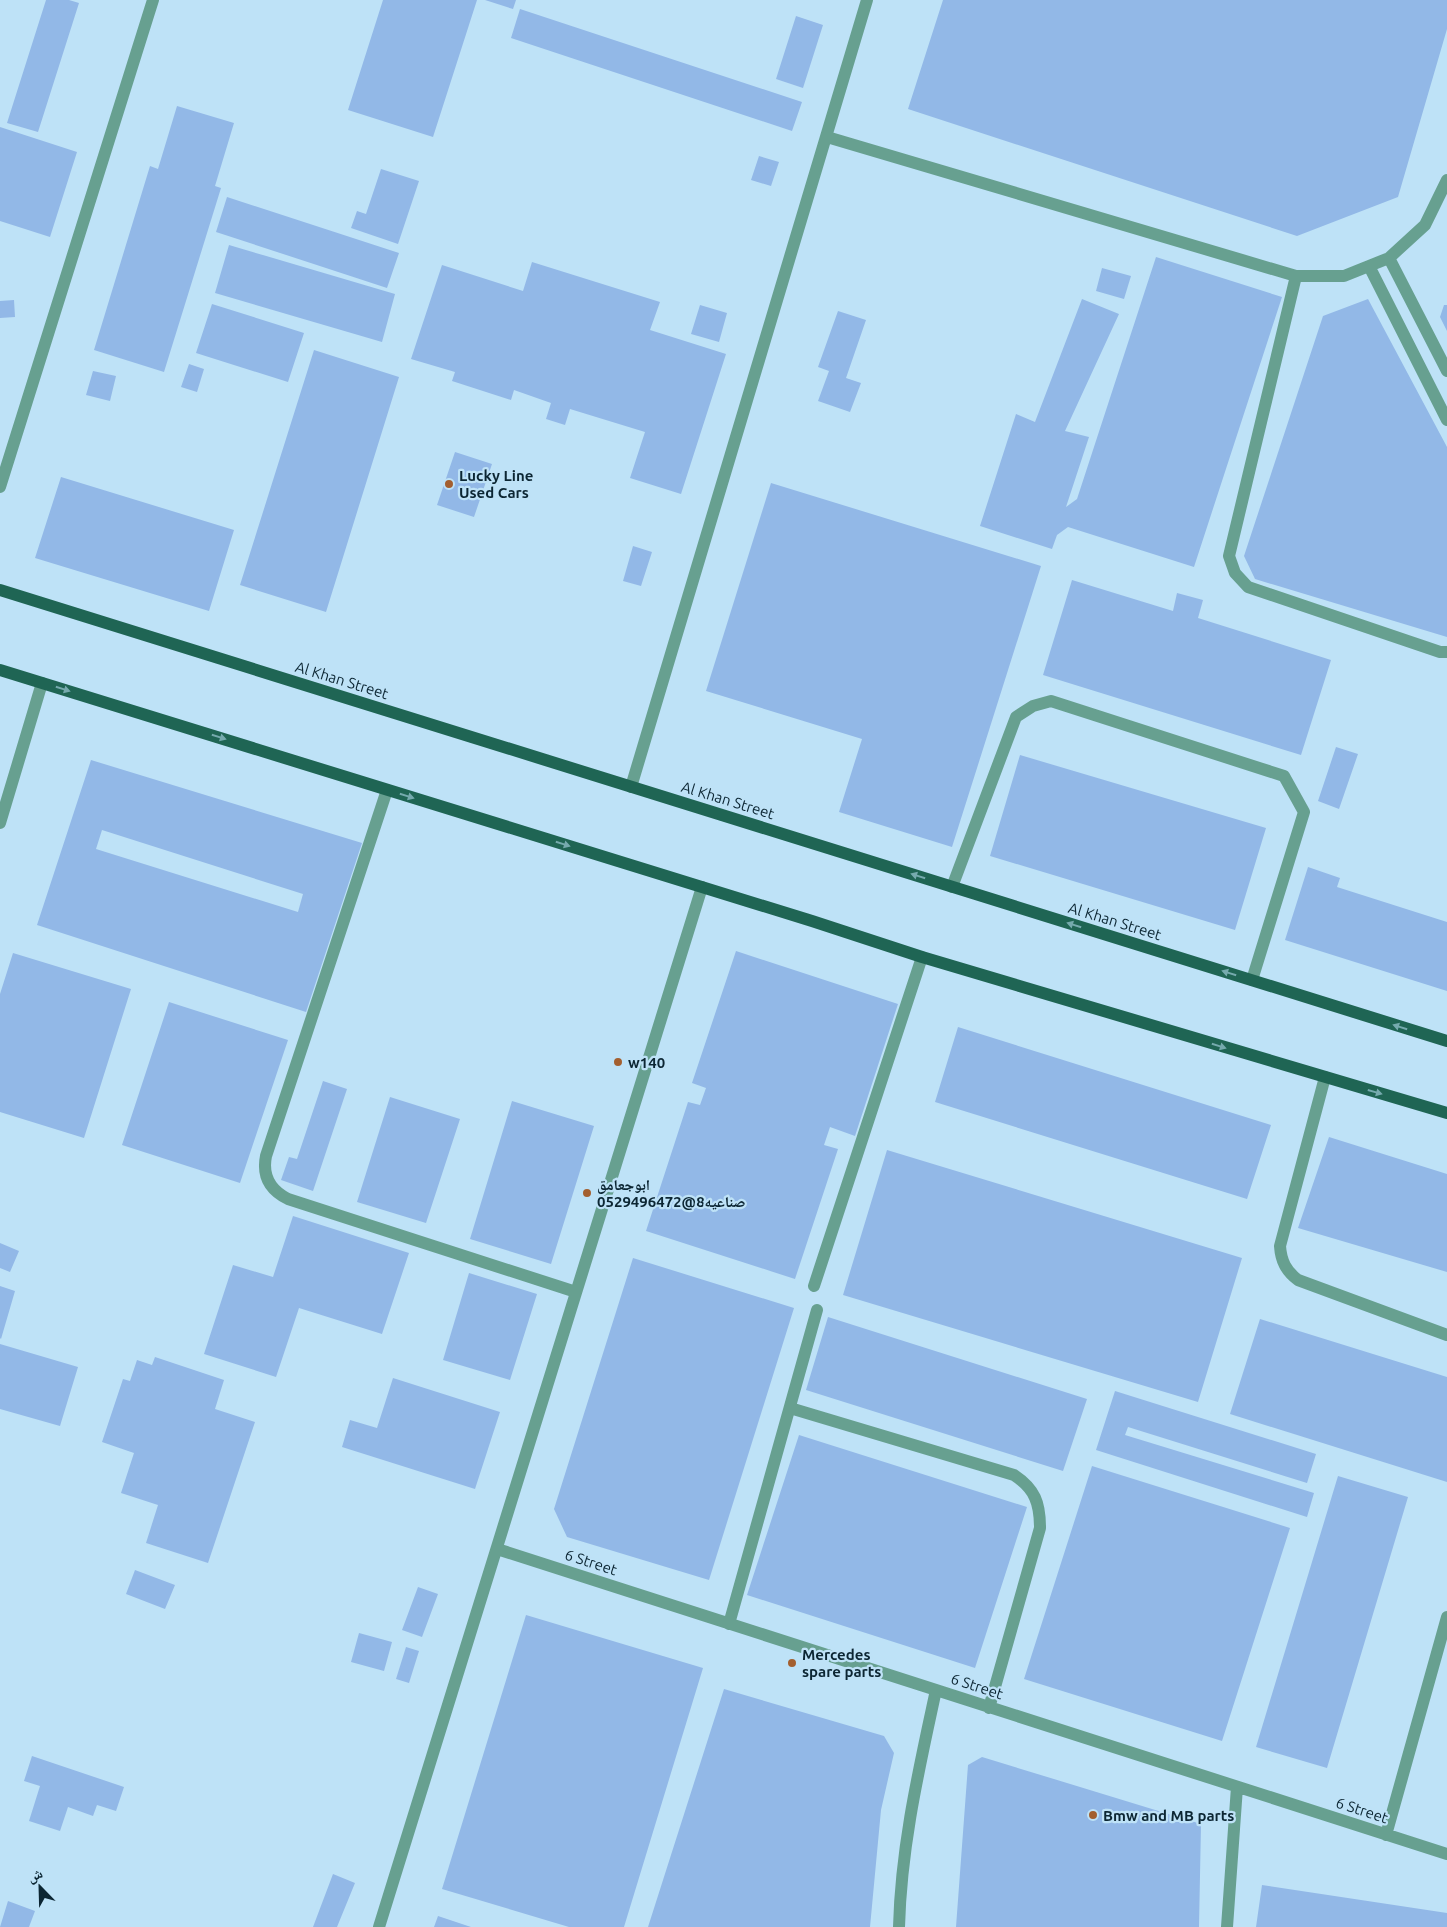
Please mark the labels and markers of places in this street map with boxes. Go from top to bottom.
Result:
place label: Lucky Line Used Cars [459,467,533,501]
marker: Lucky Line Used Cars [443,478,455,490]
place label: w140 [628,1054,665,1071]
marker: w140 [612,1056,624,1068]
place label: ابوجعامق صناعيه8@0529496472 [597,1176,745,1210]
marker: ابوجعامق صناعيه8@0529496472 [581,1187,593,1199]
place label: Mercedes spare parts [802,1646,881,1680]
marker: Mercedes spare parts [786,1657,798,1669]
place label: Bmw and MB parts [1103,1807,1234,1824]
marker: Bmw and MB parts [1087,1809,1099,1821]

